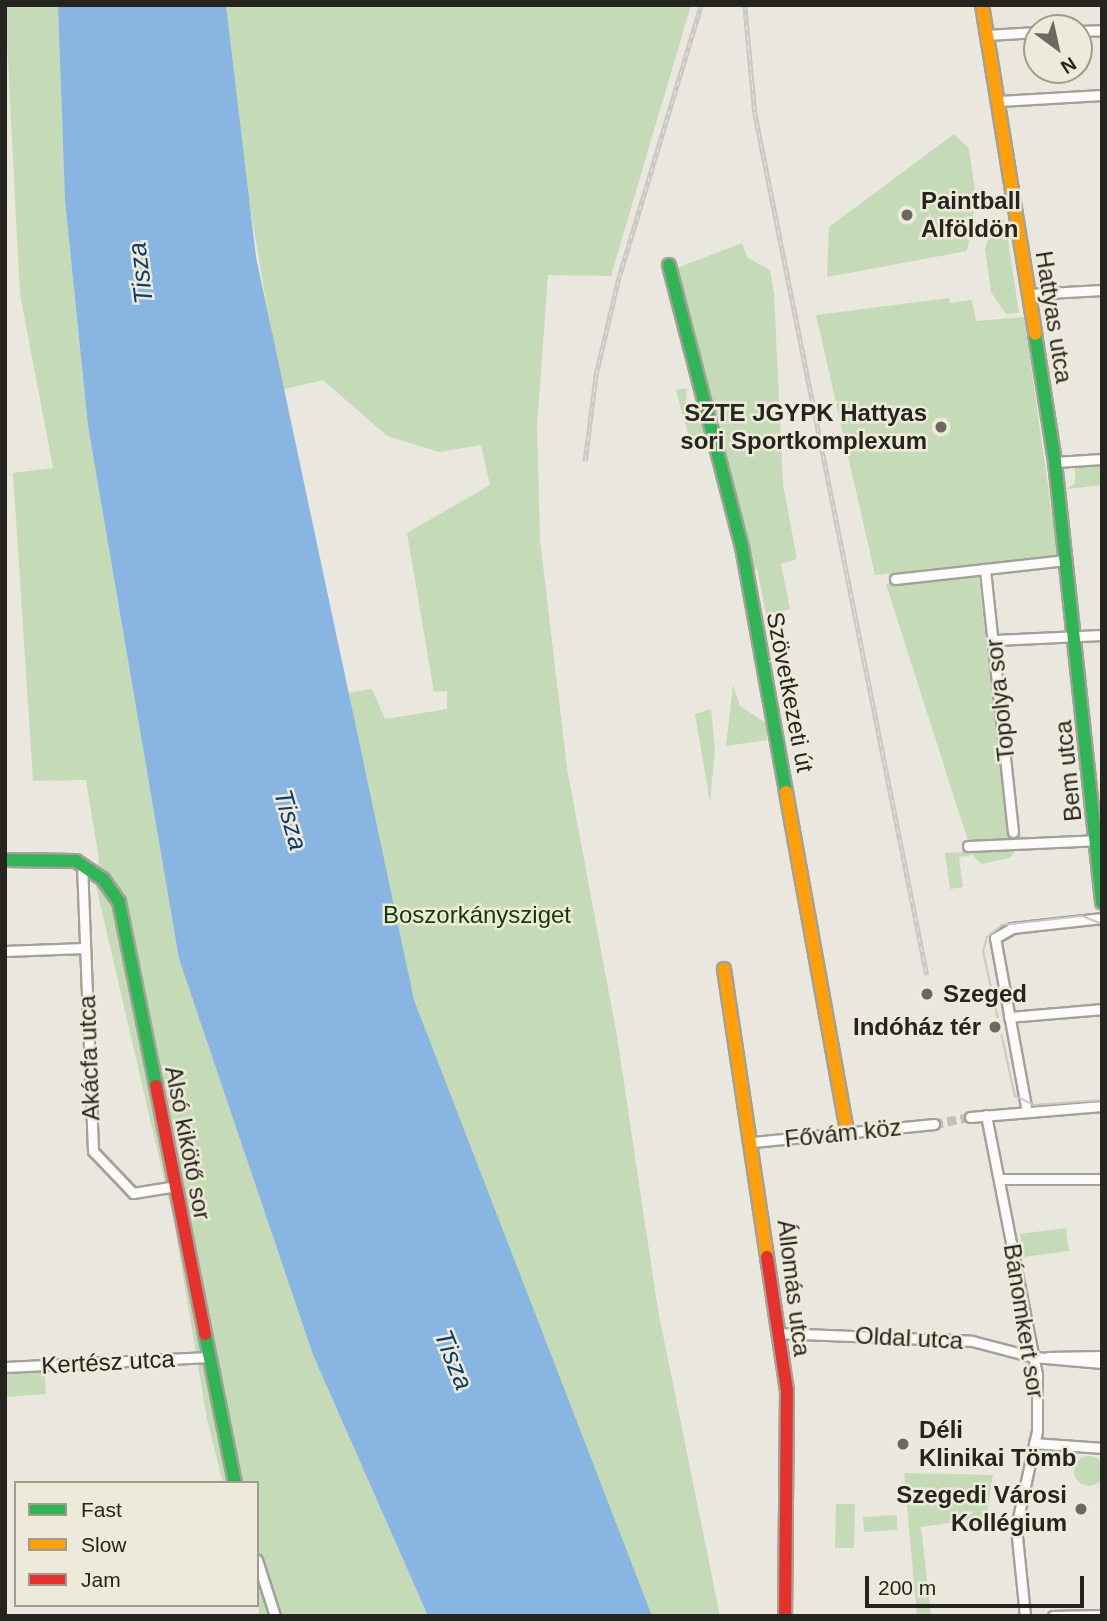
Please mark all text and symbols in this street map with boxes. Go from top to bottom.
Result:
north arrow [1023,14,1093,84]
text: N [1057,53,1080,78]
place label: Paintball Alföldön [921,187,1021,243]
marker: Paintball Alföldön [899,207,915,223]
water label: Tisza [122,240,160,306]
street label: Hattyas utca [1029,249,1079,385]
place label: SZTE JGYPK Hattyas sori Sportkomplexum [680,399,927,455]
marker: SZTE JGYPK Hattyas sori Sportkomplexum [933,419,949,435]
street label: Szövetkezeti út [760,609,820,775]
street label: Topolya sor [979,637,1021,763]
street label: Bem utca [1048,719,1088,823]
water label: Tisza [266,786,314,854]
park label: Boszorkánysziget [383,901,571,929]
place label: Szeged [943,980,1027,1008]
marker: Szeged [917,984,937,1004]
street label: Akácfa utca [72,995,106,1121]
place label: Indóház tér [853,1013,981,1041]
marker: Indóház tér [987,1019,1003,1035]
street label: Alsó kikötő sor [159,1064,217,1222]
street label: Fővám köz [783,1113,903,1153]
street label: Állomás utca [771,1218,817,1358]
street label: Bánomkert sor [998,1242,1050,1400]
street label: Oldal utca [854,1321,964,1355]
water label: Tisza [427,1325,479,1395]
street label: Kertész utca [41,1344,175,1380]
place label: Déli Klinikai Tömb [919,1416,1076,1472]
marker: Déli Klinikai Tömb [893,1434,913,1454]
legend [14,1481,259,1607]
place label: Szegedi Városi Kollégium [896,1481,1067,1537]
text: Fast [81,1498,122,1521]
marker: Szegedi Városi Kollégium [1073,1501,1089,1517]
text: Slow [81,1533,127,1556]
scale bar [869,1562,1088,1606]
text: Jam [81,1568,121,1591]
text: 200 m [878,1576,936,1599]

